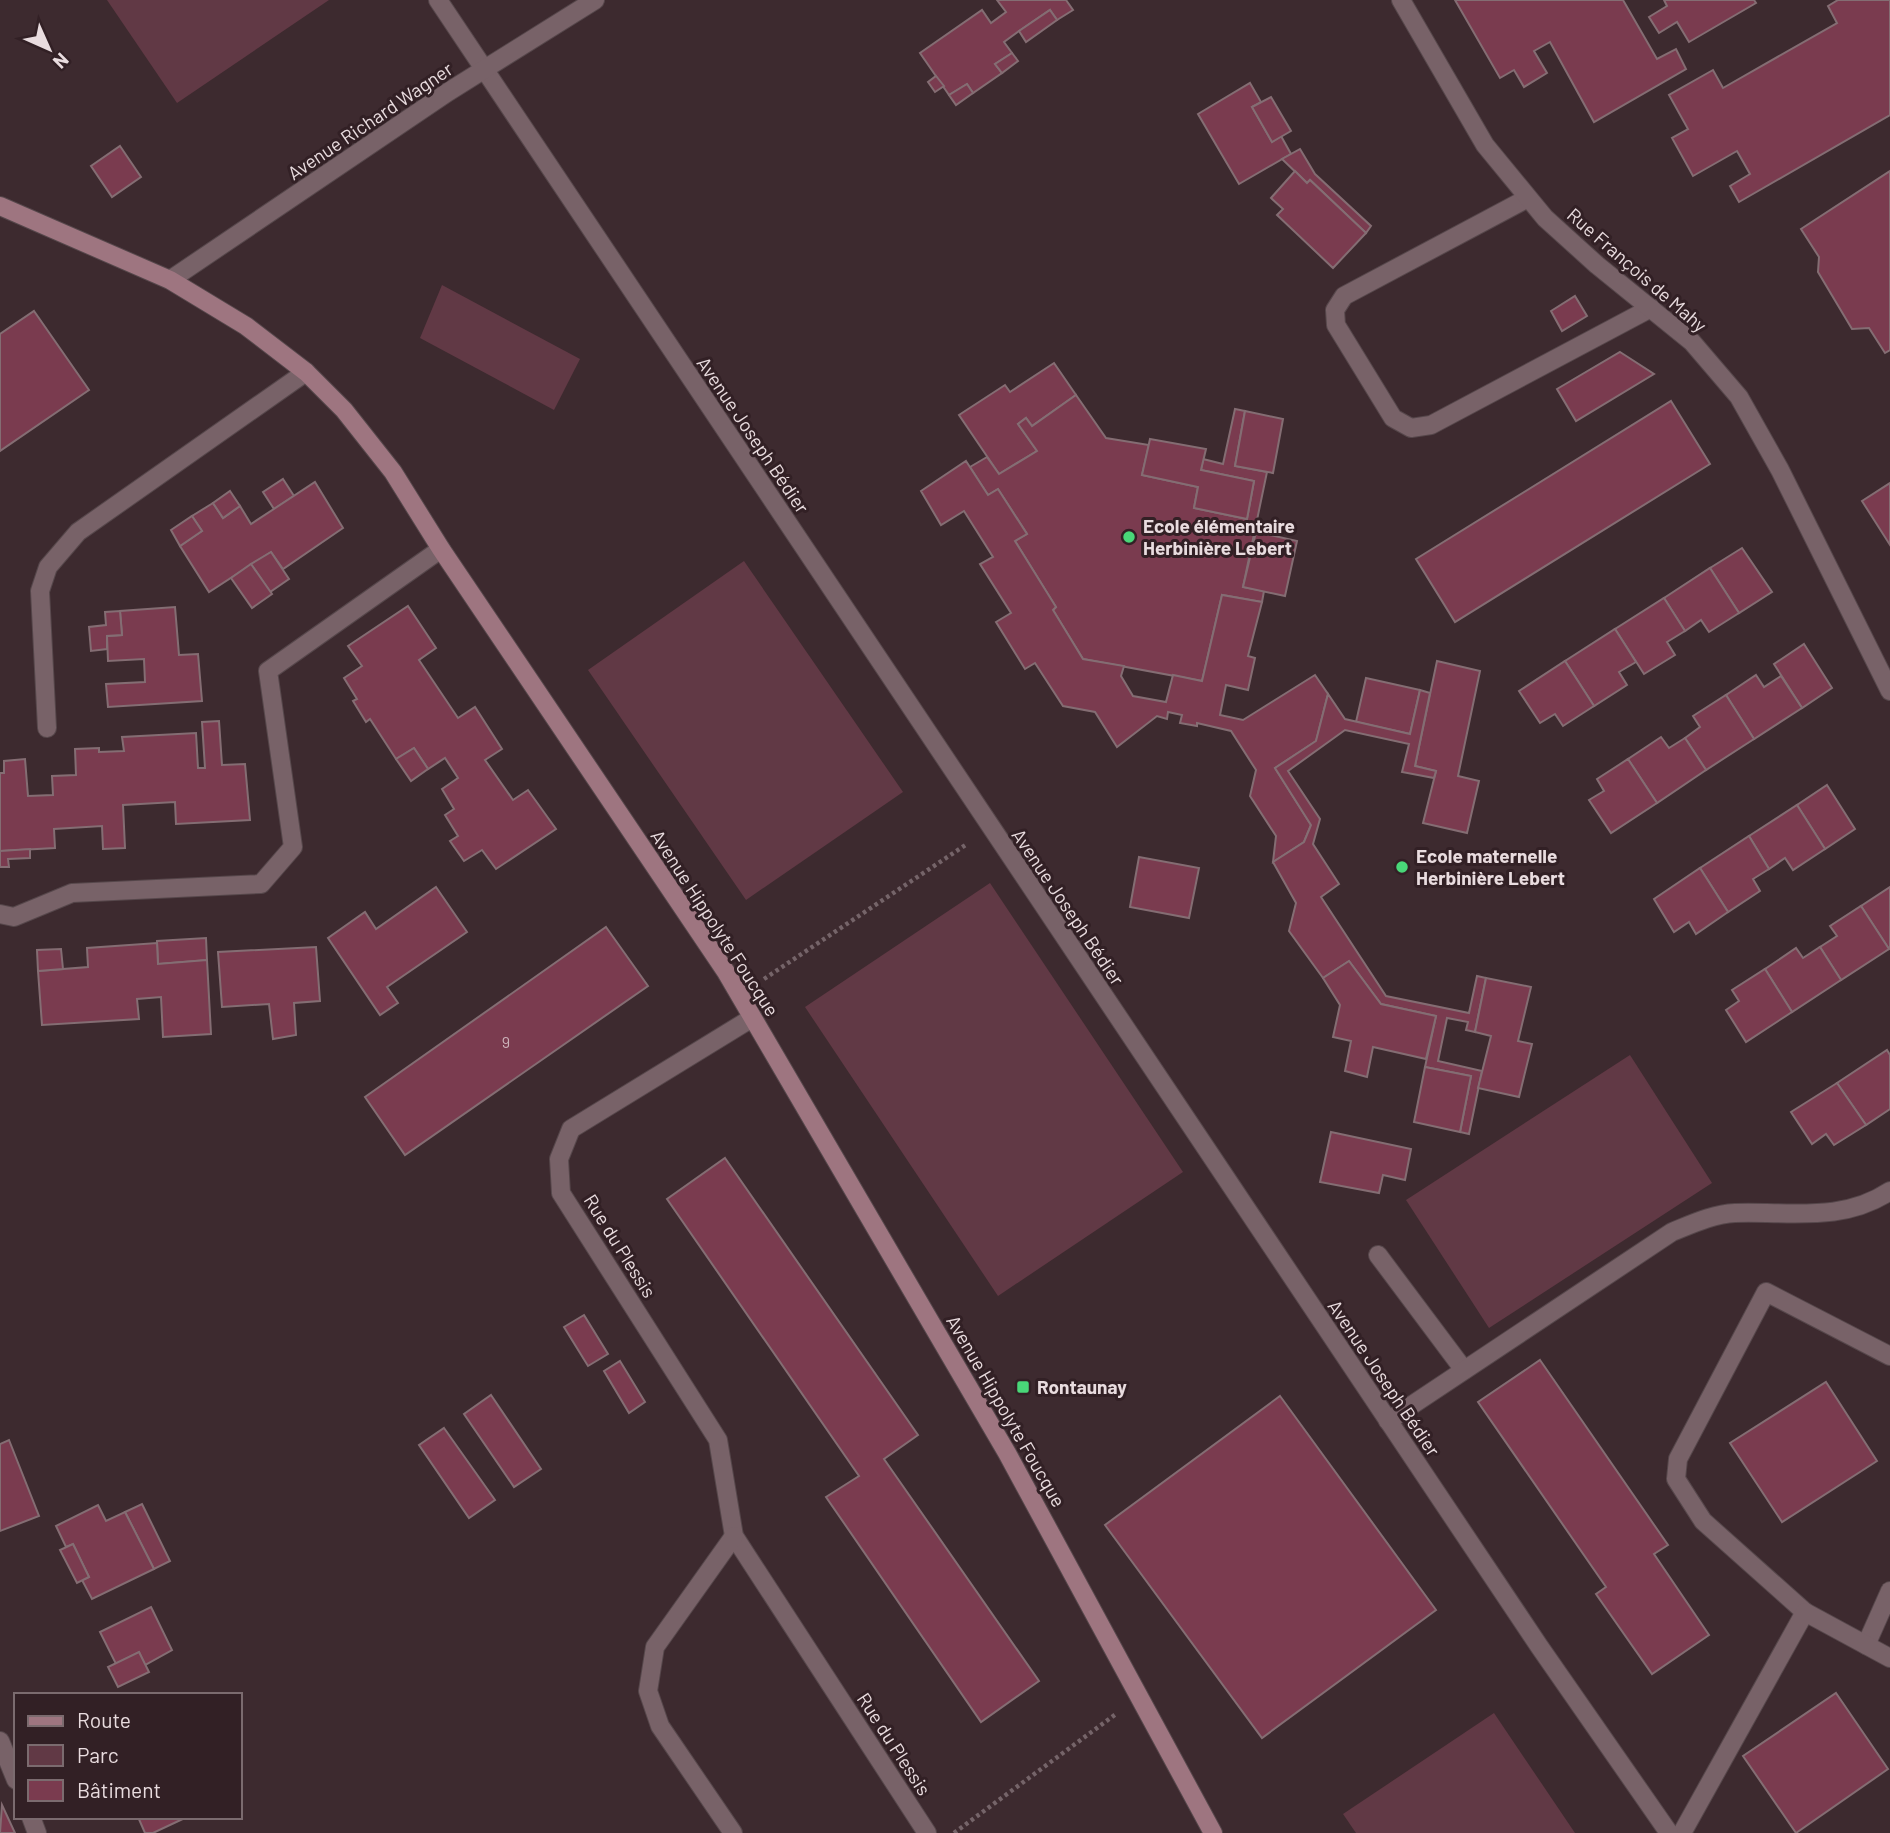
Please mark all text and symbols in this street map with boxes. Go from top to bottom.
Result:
north arrow [14,14,84,84]
text: N [49,49,74,74]
street label: Avenue Richard Wagner [283,57,457,184]
street label: Rue François de Mahy [1563,203,1712,337]
street label: Avenue Joseph Bédier [693,352,814,517]
place label: Ecole élémentaire Herbinière Lebert [1143,514,1295,559]
marker: Ecole élémentaire Herbinière Lebert [1121,529,1137,545]
street label: Avenue Joseph Bédier [1008,824,1129,989]
street label: Avenue Hippolyte Foucque [647,825,784,1020]
place label: Ecole maternelle Herbinière Lebert [1416,844,1565,889]
marker: Ecole maternelle Herbinière Lebert [1394,859,1410,875]
house number: 9 [502,1032,510,1051]
street label: Rue du Plessis [579,1190,661,1302]
street label: Avenue Joseph Bédier [1324,1295,1445,1460]
street label: Avenue Hippolyte Foucque [942,1311,1071,1511]
place label: Rontaunay [1037,1375,1127,1398]
marker: Rontaunay [1015,1379,1031,1395]
street label: Rue du Plessis [853,1688,936,1799]
legend [14,1693,242,1819]
text: Route [77,1707,131,1732]
text: Parc [77,1742,119,1767]
text: Bâtiment [77,1777,161,1802]

